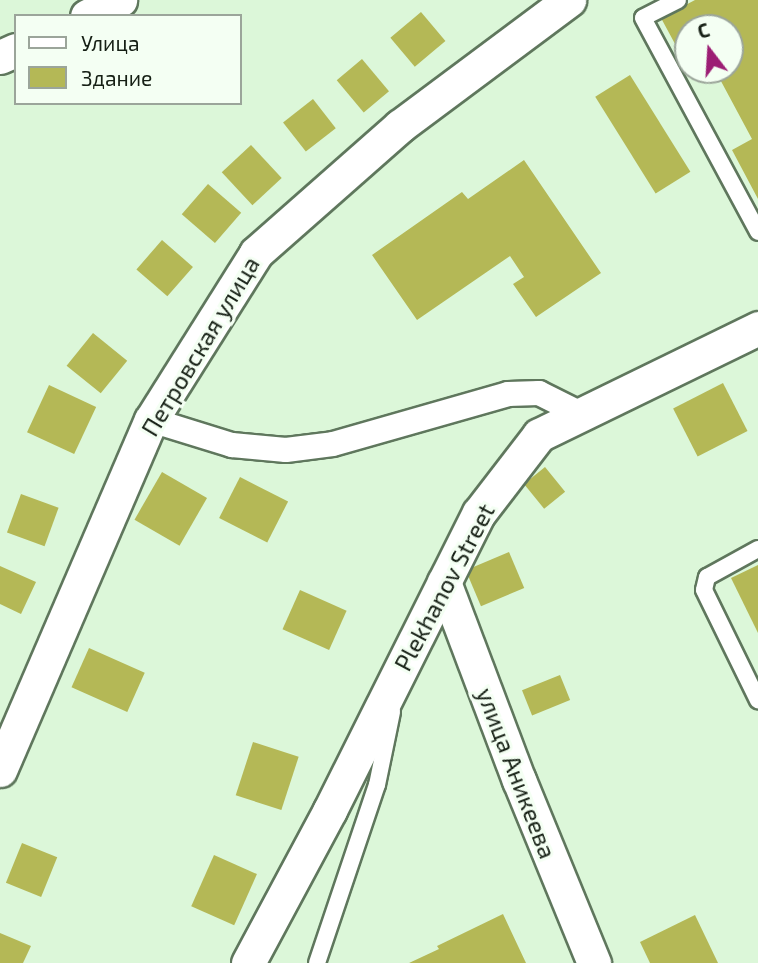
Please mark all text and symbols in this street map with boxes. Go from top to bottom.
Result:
legend [14,14,242,105]
north arrow [674,14,744,84]
text: С [695,18,712,43]
text: Улица [81,30,140,55]
text: Здание [81,65,152,90]
street label: Петровская улица [135,251,265,441]
street label: Plekhanov Street [388,498,500,676]
street label: улица Аникеева [471,684,563,862]

